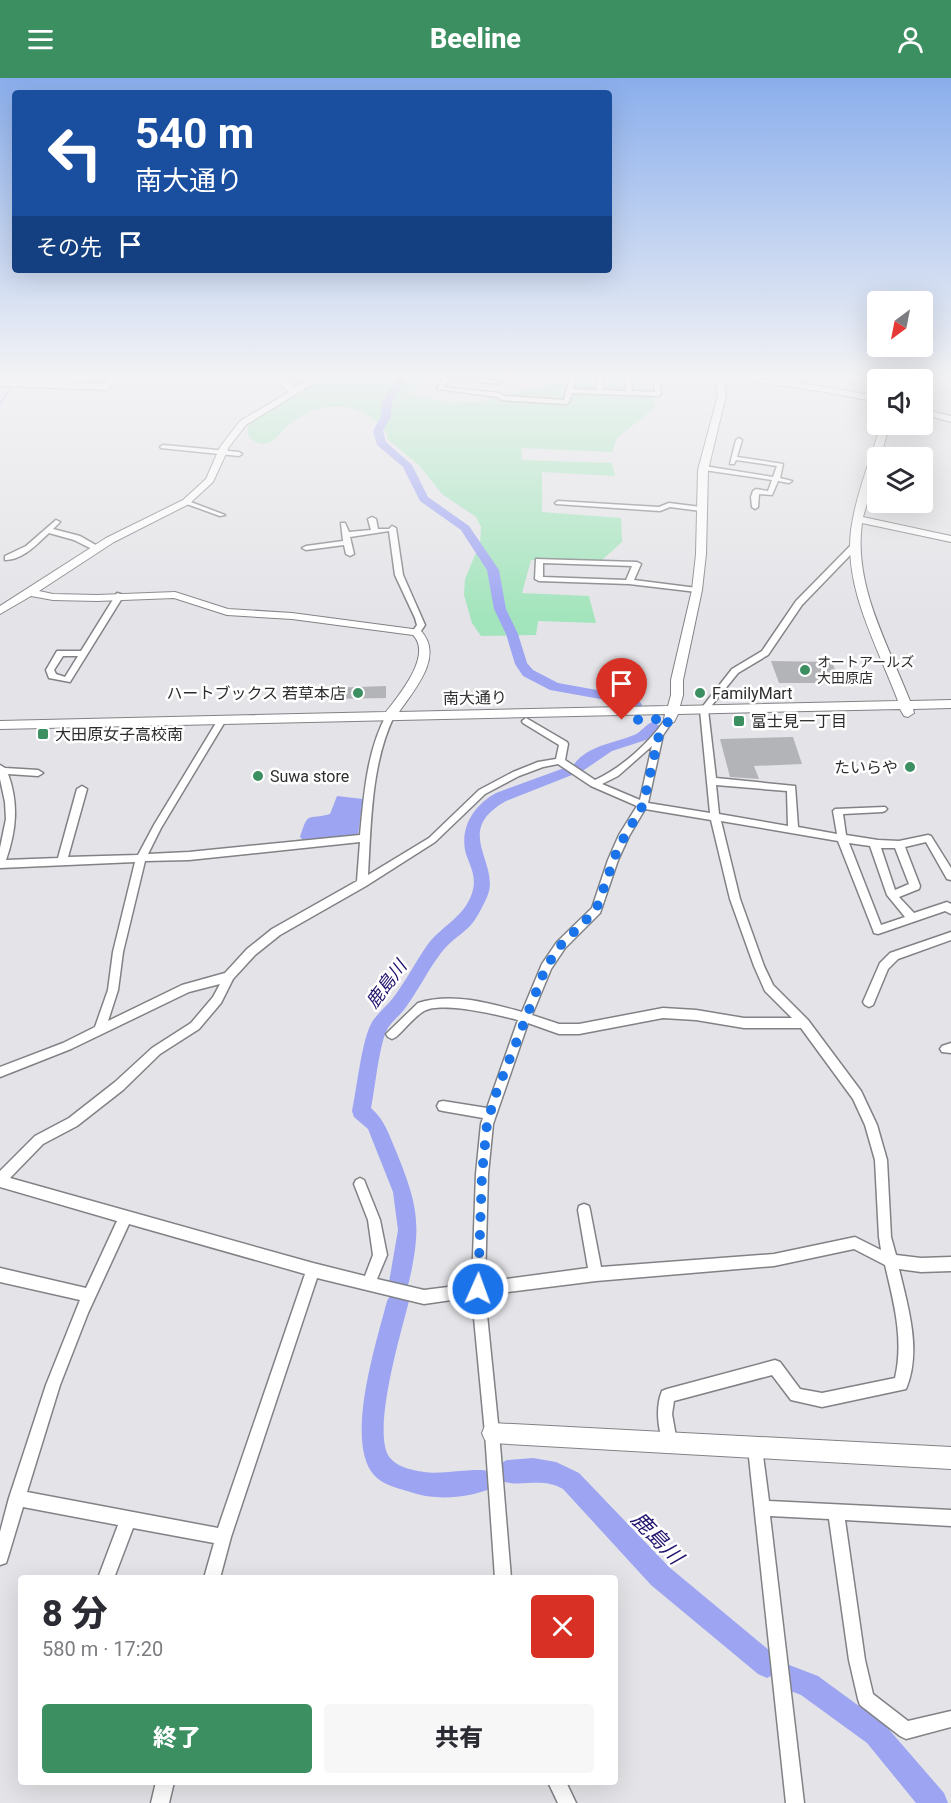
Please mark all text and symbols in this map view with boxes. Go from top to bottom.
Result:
icon: menu [24,23,57,56]
text: Beeline [430,23,521,55]
icon: person [894,23,927,56]
text: 540 m [135,109,254,158]
icon: left [36,114,114,192]
text: 南大通り [135,165,243,197]
icon: arrive [114,228,147,261]
text: その先 [36,235,102,260]
north arrow [867,291,933,357]
map controls [867,291,933,513]
button: sound [867,369,933,435]
button: layers [867,447,933,513]
place label: オートアールズ 大田原店 [817,654,914,686]
pin [596,658,647,720]
marker: オートアールズ 大田原店 [798,663,812,677]
icon: arrive [605,667,638,700]
place label: ハートブックス 若草本店 [167,684,346,703]
place label: FamilyMart [712,684,792,703]
marker: ハートブックス 若草本店 [351,686,365,700]
marker: FamilyMart [693,686,707,700]
street label: 南大通り [443,688,507,708]
place label: 富士見一丁目 [751,712,847,731]
marker: 富士見一丁目 [732,714,746,728]
place label: 大田原女子高校南 [55,725,183,744]
marker: 大田原女子高校南 [36,727,50,741]
place label: たいらや [834,758,898,777]
marker: たいらや [903,760,917,774]
place label: Suwa store [270,767,349,786]
marker: Suwa store [251,769,265,783]
water label: 鹿島川 [361,955,412,1012]
position arrow [446,1257,510,1321]
water label: 鹿島川 [626,1507,689,1570]
text: 8 分 [42,1593,108,1635]
button: close [531,1595,594,1658]
text: 580 m · 17:20 [42,1637,163,1661]
button: 終了 [42,1704,312,1773]
button: 共有 [324,1704,594,1773]

